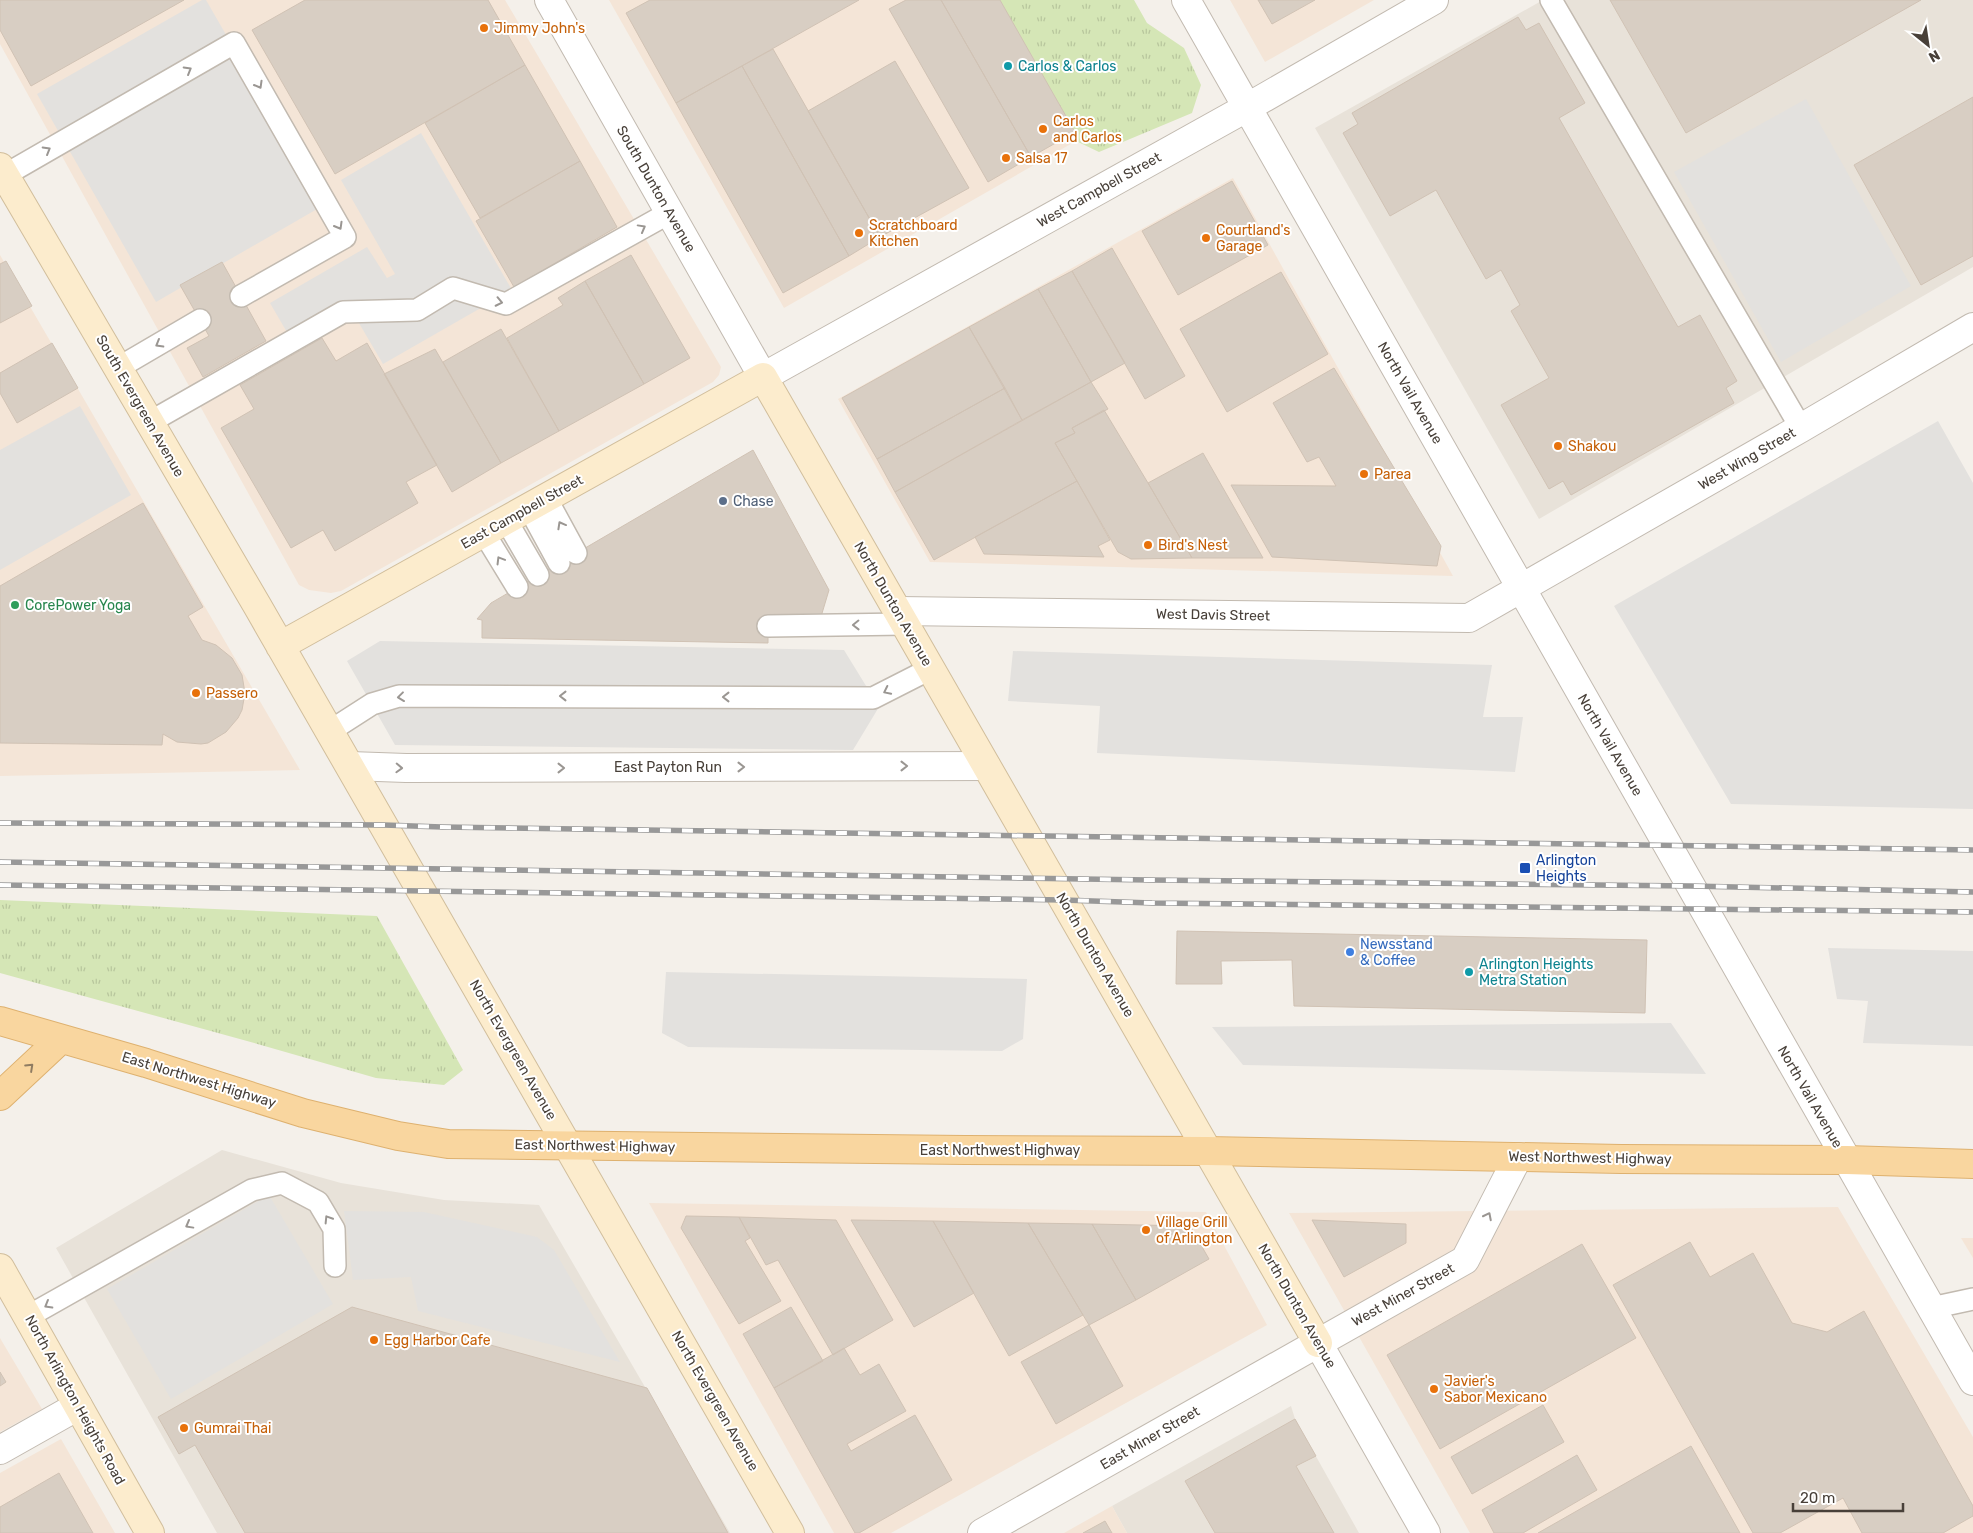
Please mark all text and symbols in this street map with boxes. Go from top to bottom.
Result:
place label: Jimmy John's [494,20,585,37]
north arrow [1903,20,1953,70]
marker: Jimmy John's [478,22,490,34]
text: N [1926,46,1943,66]
place label: Carlos & Carlos [1018,58,1116,75]
marker: Carlos & Carlos [1002,60,1014,72]
one-way arrow [183,66,192,76]
one-way arrow [252,80,262,89]
place label: Carlos and Carlos [1053,113,1122,146]
street label: South Dunton Avenue [613,123,699,255]
marker: Carlos and Carlos [1037,123,1049,135]
one-way arrow [42,147,51,157]
street label: West Campbell Street [1034,148,1165,231]
place label: Salsa 17 [1016,150,1067,167]
marker: Salsa 17 [1000,152,1012,164]
place label: Scratchboard Kitchen [869,217,958,250]
one-way arrow [333,221,343,230]
place label: Courtland's Garage [1216,222,1290,255]
one-way arrow [636,225,645,235]
marker: Scratchboard Kitchen [853,227,865,239]
marker: Courtland's Garage [1200,232,1212,244]
one-way arrow [495,296,504,306]
street label: South Evergreen Avenue [92,332,188,480]
one-way arrow [155,338,164,348]
street label: North Vail Avenue [1374,339,1446,447]
street label: West Wing Street [1695,424,1799,494]
place label: Shakou [1568,438,1616,455]
marker: Shakou [1552,440,1564,452]
place label: Parea [1374,466,1411,483]
marker: Parea [1358,468,1370,480]
street label: East Campbell Street [458,471,586,553]
place label: Chase [733,493,774,510]
marker: Chase [717,495,729,507]
one-way arrow [557,522,567,531]
place label: Bird's Nest [1158,537,1228,554]
street label: North Dunton Avenue [850,539,936,669]
marker: Bird's Nest [1142,539,1154,551]
one-way arrow [497,557,507,566]
place label: CorePower Yoga [25,597,131,614]
marker: CorePower Yoga [9,599,21,611]
street label: West Davis Street [1156,606,1271,625]
one-way arrow [852,620,860,630]
place label: Passero [206,685,258,702]
one-way arrow [883,685,892,695]
marker: Passero [190,687,202,699]
one-way arrow [397,691,405,702]
one-way arrow [559,691,567,701]
street label: North Vail Avenue [1574,691,1646,799]
one-way arrow [722,692,730,702]
street label: East Payton Run [614,759,722,776]
one-way arrow [900,761,908,771]
one-way arrow [738,762,745,772]
one-way arrow [395,763,403,773]
one-way arrow [558,763,565,773]
place label: Arlington Heights [1536,852,1596,885]
marker: Arlington Heights [1518,861,1532,875]
street label: North Dunton Avenue [1052,890,1138,1020]
place label: Newsstand & Coffee [1360,936,1433,969]
marker: Newsstand & Coffee [1344,946,1356,958]
place label: Arlington Heights Metra Station [1479,956,1593,989]
marker: Arlington Heights Metra Station [1463,966,1475,978]
street label: North Evergreen Avenue [466,977,560,1123]
street label: North Vail Avenue [1774,1043,1846,1151]
street label: East Northwest Highway [120,1048,279,1112]
one-way arrow [25,1064,34,1073]
street label: East Northwest Highway [515,1136,676,1156]
street label: East Northwest Highway [920,1142,1081,1159]
street label: West Northwest Highway [1508,1148,1672,1168]
one-way arrow [1482,1213,1492,1222]
place label: Village Grill of Arlington [1156,1214,1232,1247]
one-way arrow [324,1215,334,1224]
one-way arrow [186,1219,195,1229]
marker: Village Grill of Arlington [1140,1224,1152,1236]
street label: North Dunton Avenue [1254,1241,1340,1371]
street label: West Miner Street [1349,1260,1458,1330]
one-way arrow [44,1299,53,1309]
street label: North Arlington Heights Road [21,1312,129,1488]
street label: North Evergreen Avenue [668,1328,762,1474]
place label: Egg Harbor Cafe [384,1332,491,1349]
marker: Egg Harbor Cafe [368,1334,380,1346]
place label: Javier's Sabor Mexicano [1444,1373,1547,1406]
marker: Javier's Sabor Mexicano [1428,1383,1440,1395]
street label: East Miner Street [1097,1402,1203,1473]
place label: Gumrai Thai [194,1420,271,1437]
marker: Gumrai Thai [178,1422,190,1434]
scale bar [1793,1480,1903,1512]
text: 20 m [1800,1489,1835,1507]

